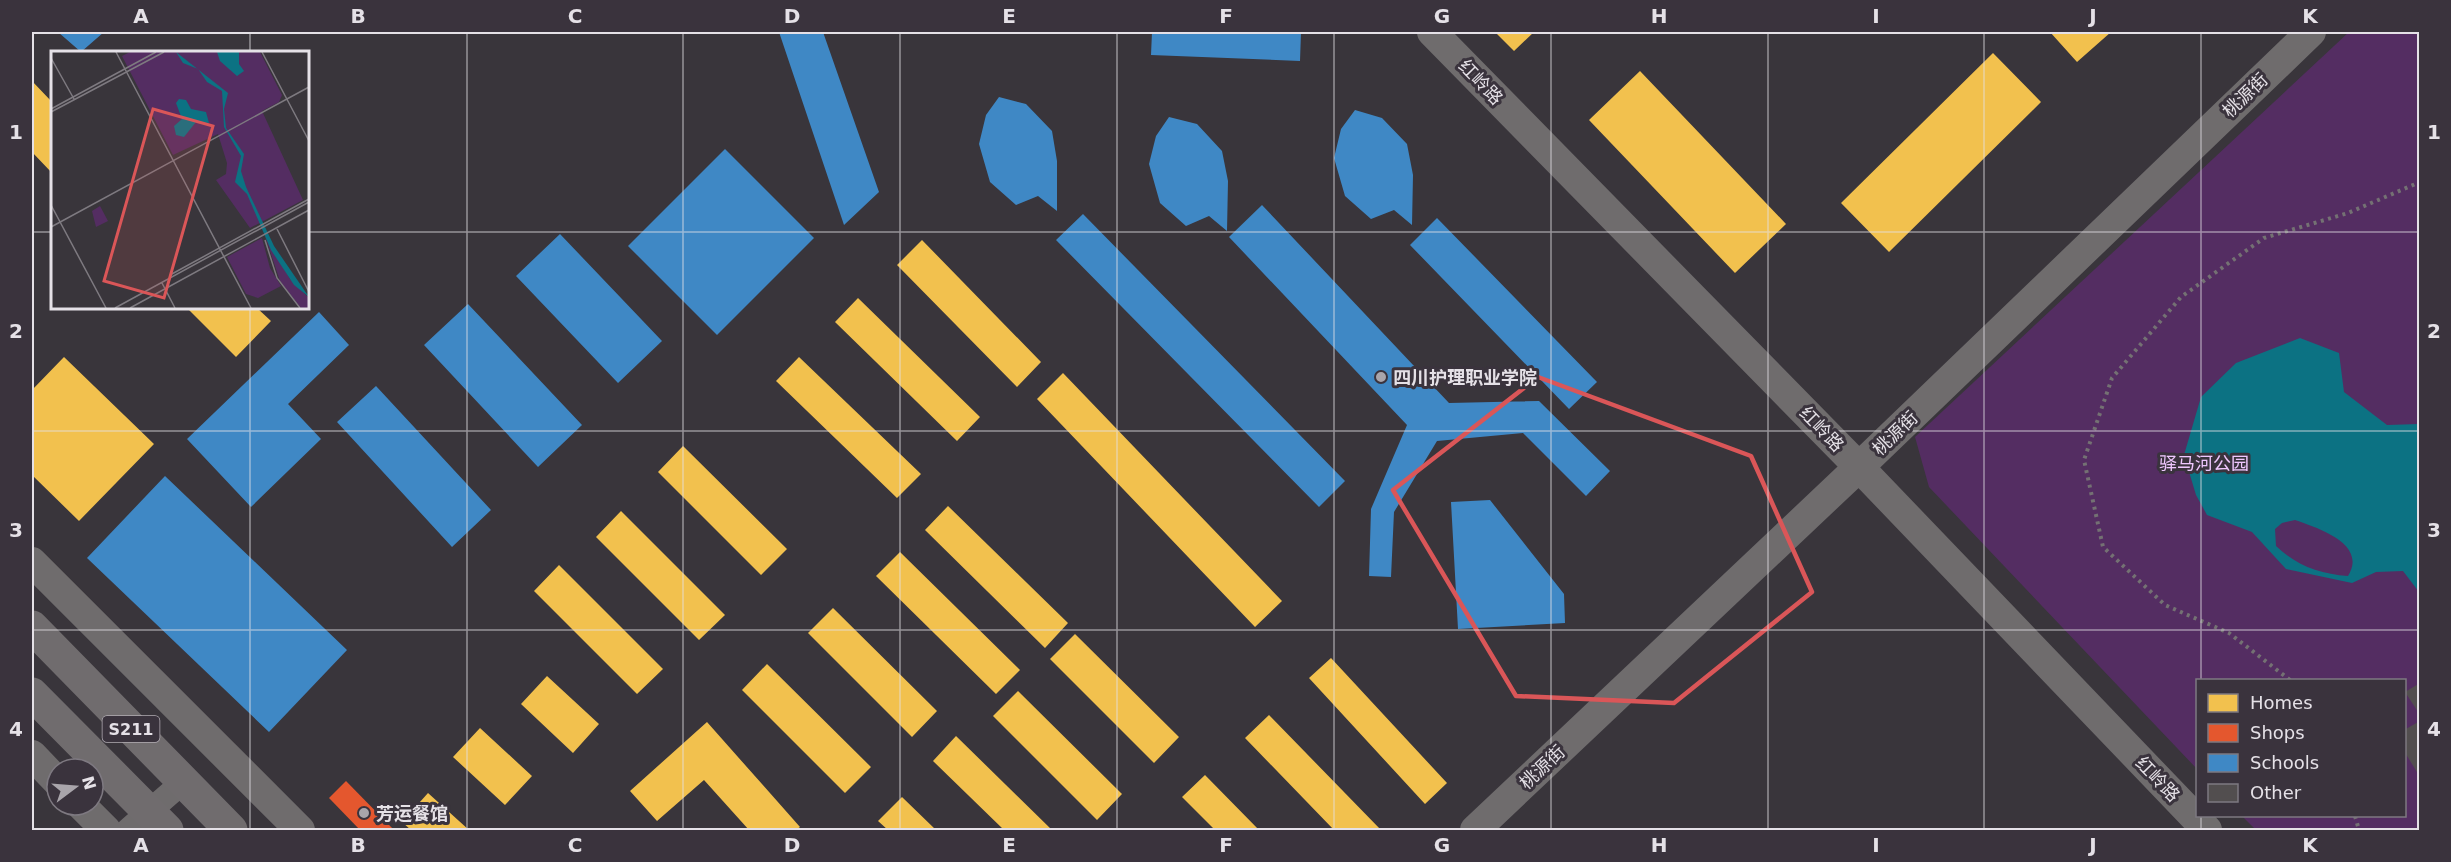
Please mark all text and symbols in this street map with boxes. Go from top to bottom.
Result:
text: A [133,4,149,28]
text: B [350,4,366,28]
text: C [568,4,582,28]
text: D [784,4,800,28]
text: E [1002,4,1016,28]
text: F [1219,4,1233,28]
text: G [1434,4,1450,28]
text: H [1651,4,1667,28]
text: I [1872,4,1880,28]
text: J [2087,4,2097,28]
text: K [2302,4,2319,28]
inset map [51,51,309,309]
street label: 红岭路 [1455,55,1507,109]
street label: 桃源街 [2218,69,2272,121]
text: 1 [9,120,23,144]
text: 1 [2427,120,2441,144]
text: 2 [9,319,23,343]
text: 2 [2427,319,2441,343]
place label: 四川护理职业学院 [1393,367,1537,388]
marker: 四川护理职业学院 [1374,370,1388,384]
street label: 红岭路 [1796,402,1848,456]
street label: 桃源街 [1868,407,1922,459]
park label: 驿马河公园 [2159,453,2249,474]
text: 3 [9,518,23,542]
text: 3 [2427,518,2441,542]
legend [2196,679,2406,817]
text: Homes [2250,692,2313,713]
road number: S211 [102,716,160,742]
text: 4 [9,717,23,741]
text: 4 [2427,717,2441,741]
text: Shops [2250,722,2305,743]
street label: 桃源街 [1515,741,1569,793]
street label: 红岭路 [2132,752,2184,806]
text: Schools [2250,752,2319,773]
north arrow [45,757,105,817]
text: N [78,774,100,792]
text: Other [2250,782,2302,803]
place label: 芳运餐馆 [376,803,448,824]
marker: 芳运餐馆 [357,806,371,820]
text: A [133,833,149,857]
text: B [350,833,366,857]
text: C [568,833,582,857]
text: D [784,833,800,857]
text: E [1002,833,1016,857]
text: F [1219,833,1233,857]
text: G [1434,833,1450,857]
text: H [1651,833,1667,857]
text: I [1872,833,1880,857]
text: J [2087,833,2097,857]
text: K [2302,833,2319,857]

